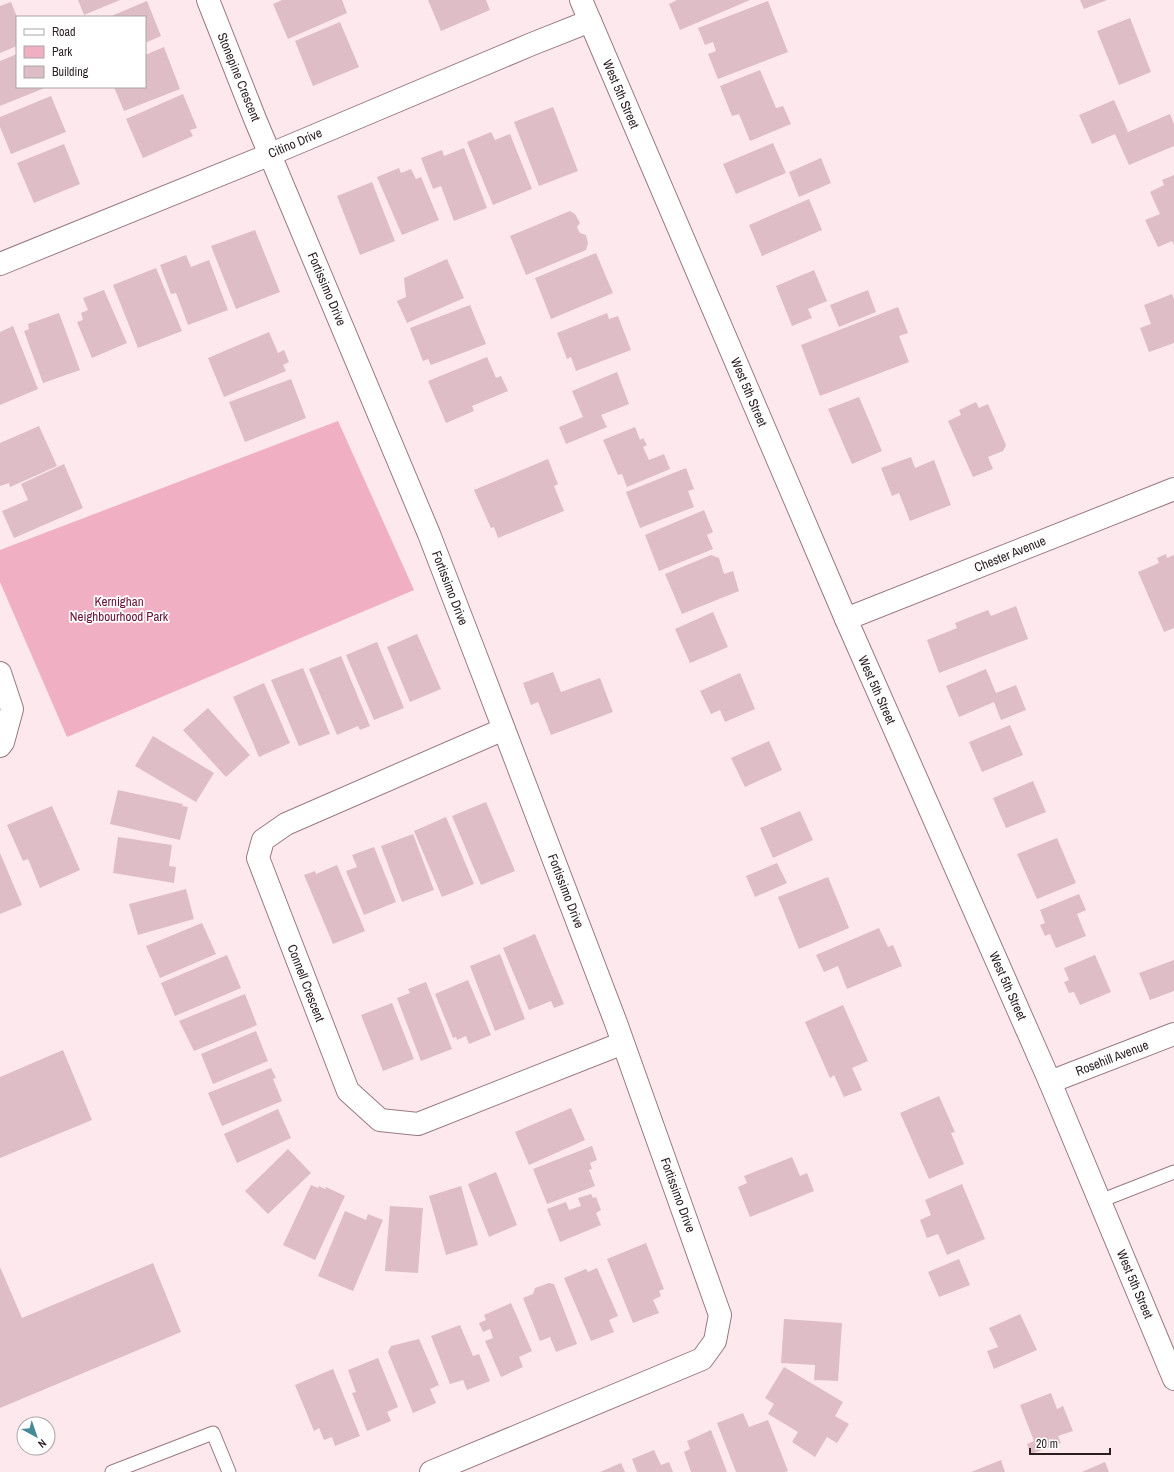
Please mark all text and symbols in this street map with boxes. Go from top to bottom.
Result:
legend [16,16,146,88]
text: Road [52,24,76,40]
street label: Stonepine Crescent [213,30,265,124]
text: Park [52,44,72,60]
street label: West 5th Street [599,57,643,131]
text: Building [52,64,89,80]
street label: Citino Drive [265,124,325,162]
street label: Fortissimo Drive [304,250,350,328]
street label: West 5th Street [727,355,771,429]
street label: Chester Avenue [972,532,1048,576]
street label: Fortissimo Drive [428,548,472,628]
park label: Kernighan Neighbourhood Park [70,593,169,625]
street label: West 5th Street [854,653,900,727]
street label: Fortissimo Drive [544,851,588,931]
street label: Connell Crescent [283,942,329,1024]
street label: West 5th Street [985,949,1031,1023]
street label: Rosehill Avenue [1073,1036,1151,1080]
street label: Fortissimo Drive [657,1155,699,1235]
street label: West 5th Street [1113,1247,1157,1321]
north arrow [16,1416,56,1456]
scale bar [1030,1430,1110,1456]
text: N [35,1436,49,1451]
text: 20 m [1036,1436,1058,1452]

